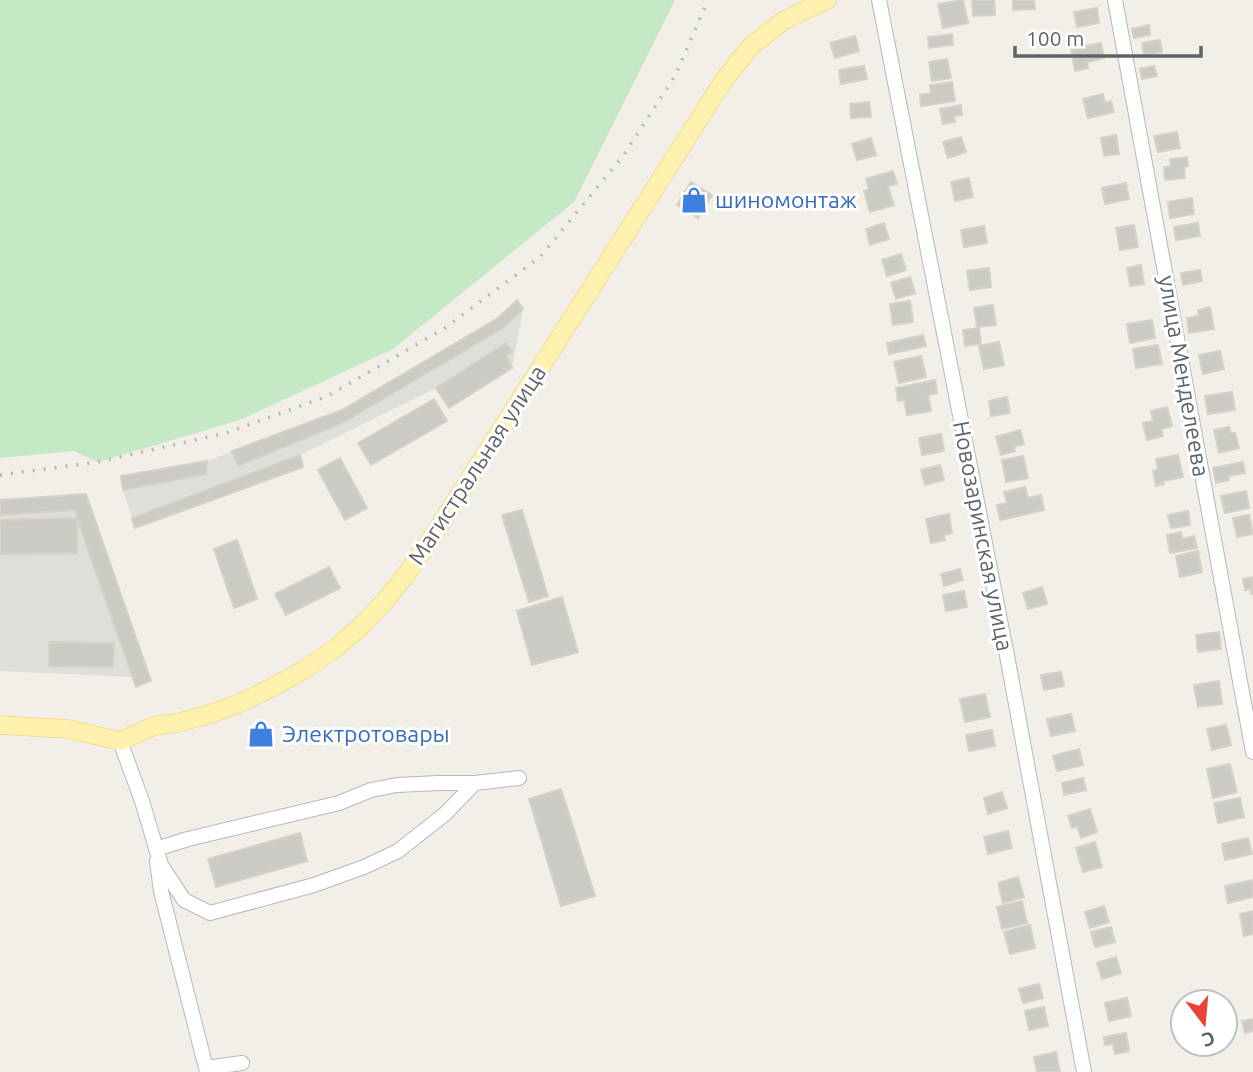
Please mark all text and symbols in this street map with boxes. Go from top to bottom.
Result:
scale bar [1015,14,1200,58]
text: 100 m [1026,26,1084,50]
shop icon: шиномонтаж [679,185,709,215]
place label: шиномонтаж [715,187,857,212]
street label: улица Менделеева [1154,273,1215,478]
street label: Магистральная улица [403,360,550,569]
street label: Новозаринская улица [949,419,1018,653]
shop icon: Электротовары [246,719,276,749]
place label: Электротовары [282,721,450,746]
north arrow [1169,988,1239,1058]
text: С [1200,1027,1218,1052]

